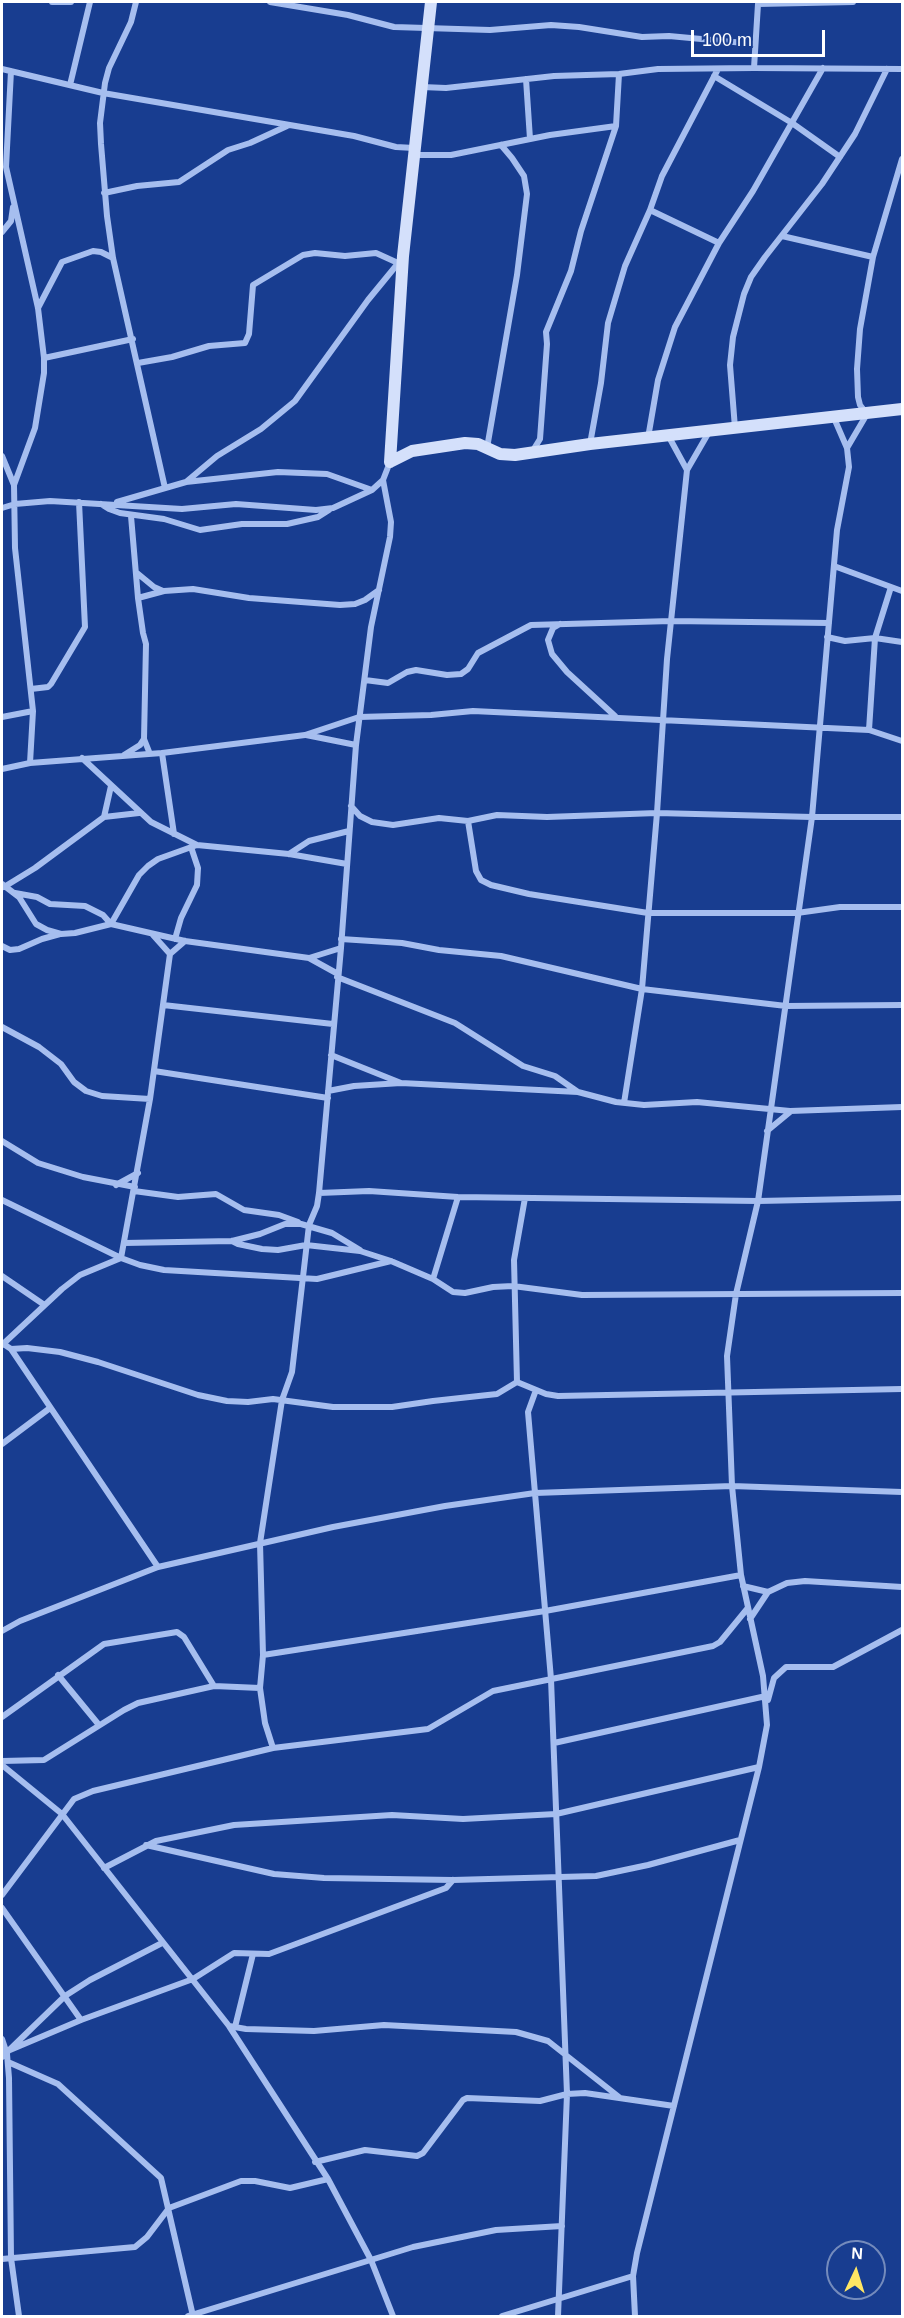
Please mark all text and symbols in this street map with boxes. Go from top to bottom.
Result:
scale bar [694,18,828,56]
text: 100 m [702,30,752,50]
north arrow [826,2240,886,2300]
text: N [851,2245,864,2262]

